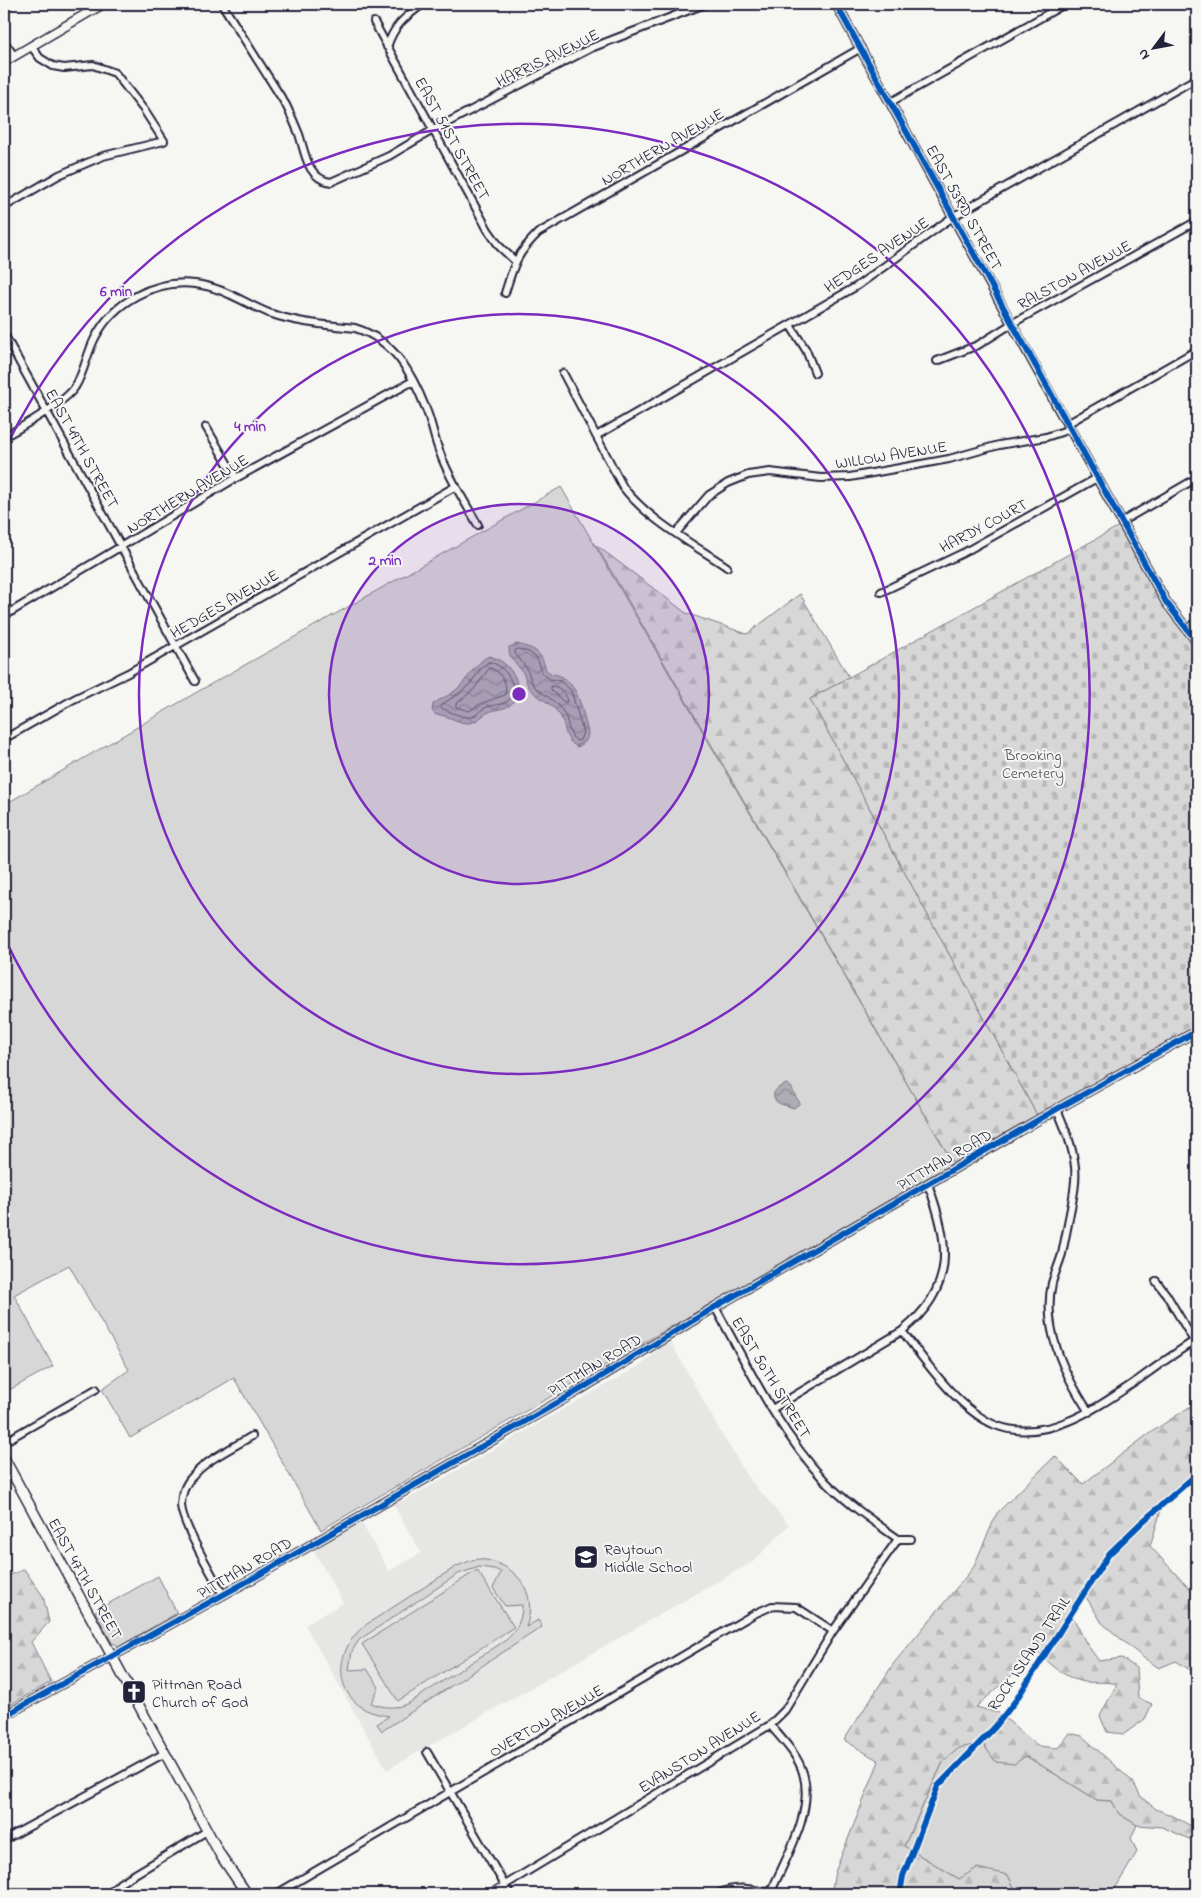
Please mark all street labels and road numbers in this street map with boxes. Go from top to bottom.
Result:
street label: HARRIS AVENUE [492,23,604,94]
street label: EAST 51ST STREET [407,73,495,205]
street label: NORTHERN AVENUE [597,103,729,193]
street label: EAST 53RD STREET [919,141,1008,275]
street label: HEDGES AVENUE [820,211,935,300]
street label: RALSTON AVENUE [1014,234,1136,317]
street label: EAST 49TH STREET [38,385,124,513]
street label: WILLOW AVENUE [834,435,949,477]
street label: NORTHERN AVENUE [122,449,254,541]
street label: HARDY COURT [936,493,1032,560]
street label: HEDGES AVENUE [166,564,284,646]
street label: PITTMAN ROAD [893,1124,997,1198]
street label: EAST 50TH STREET [724,1313,816,1444]
street label: PITTMAN ROAD [543,1328,647,1403]
street label: EAST 47TH STREET [41,1514,128,1644]
street label: PITTMAN ROAD [193,1532,297,1606]
street label: ROCK ISLAND TRAIL [982,1592,1077,1716]
street label: OVERTON AVENUE [485,1679,609,1764]
street label: EVANSTON AVENUE [634,1705,766,1800]

